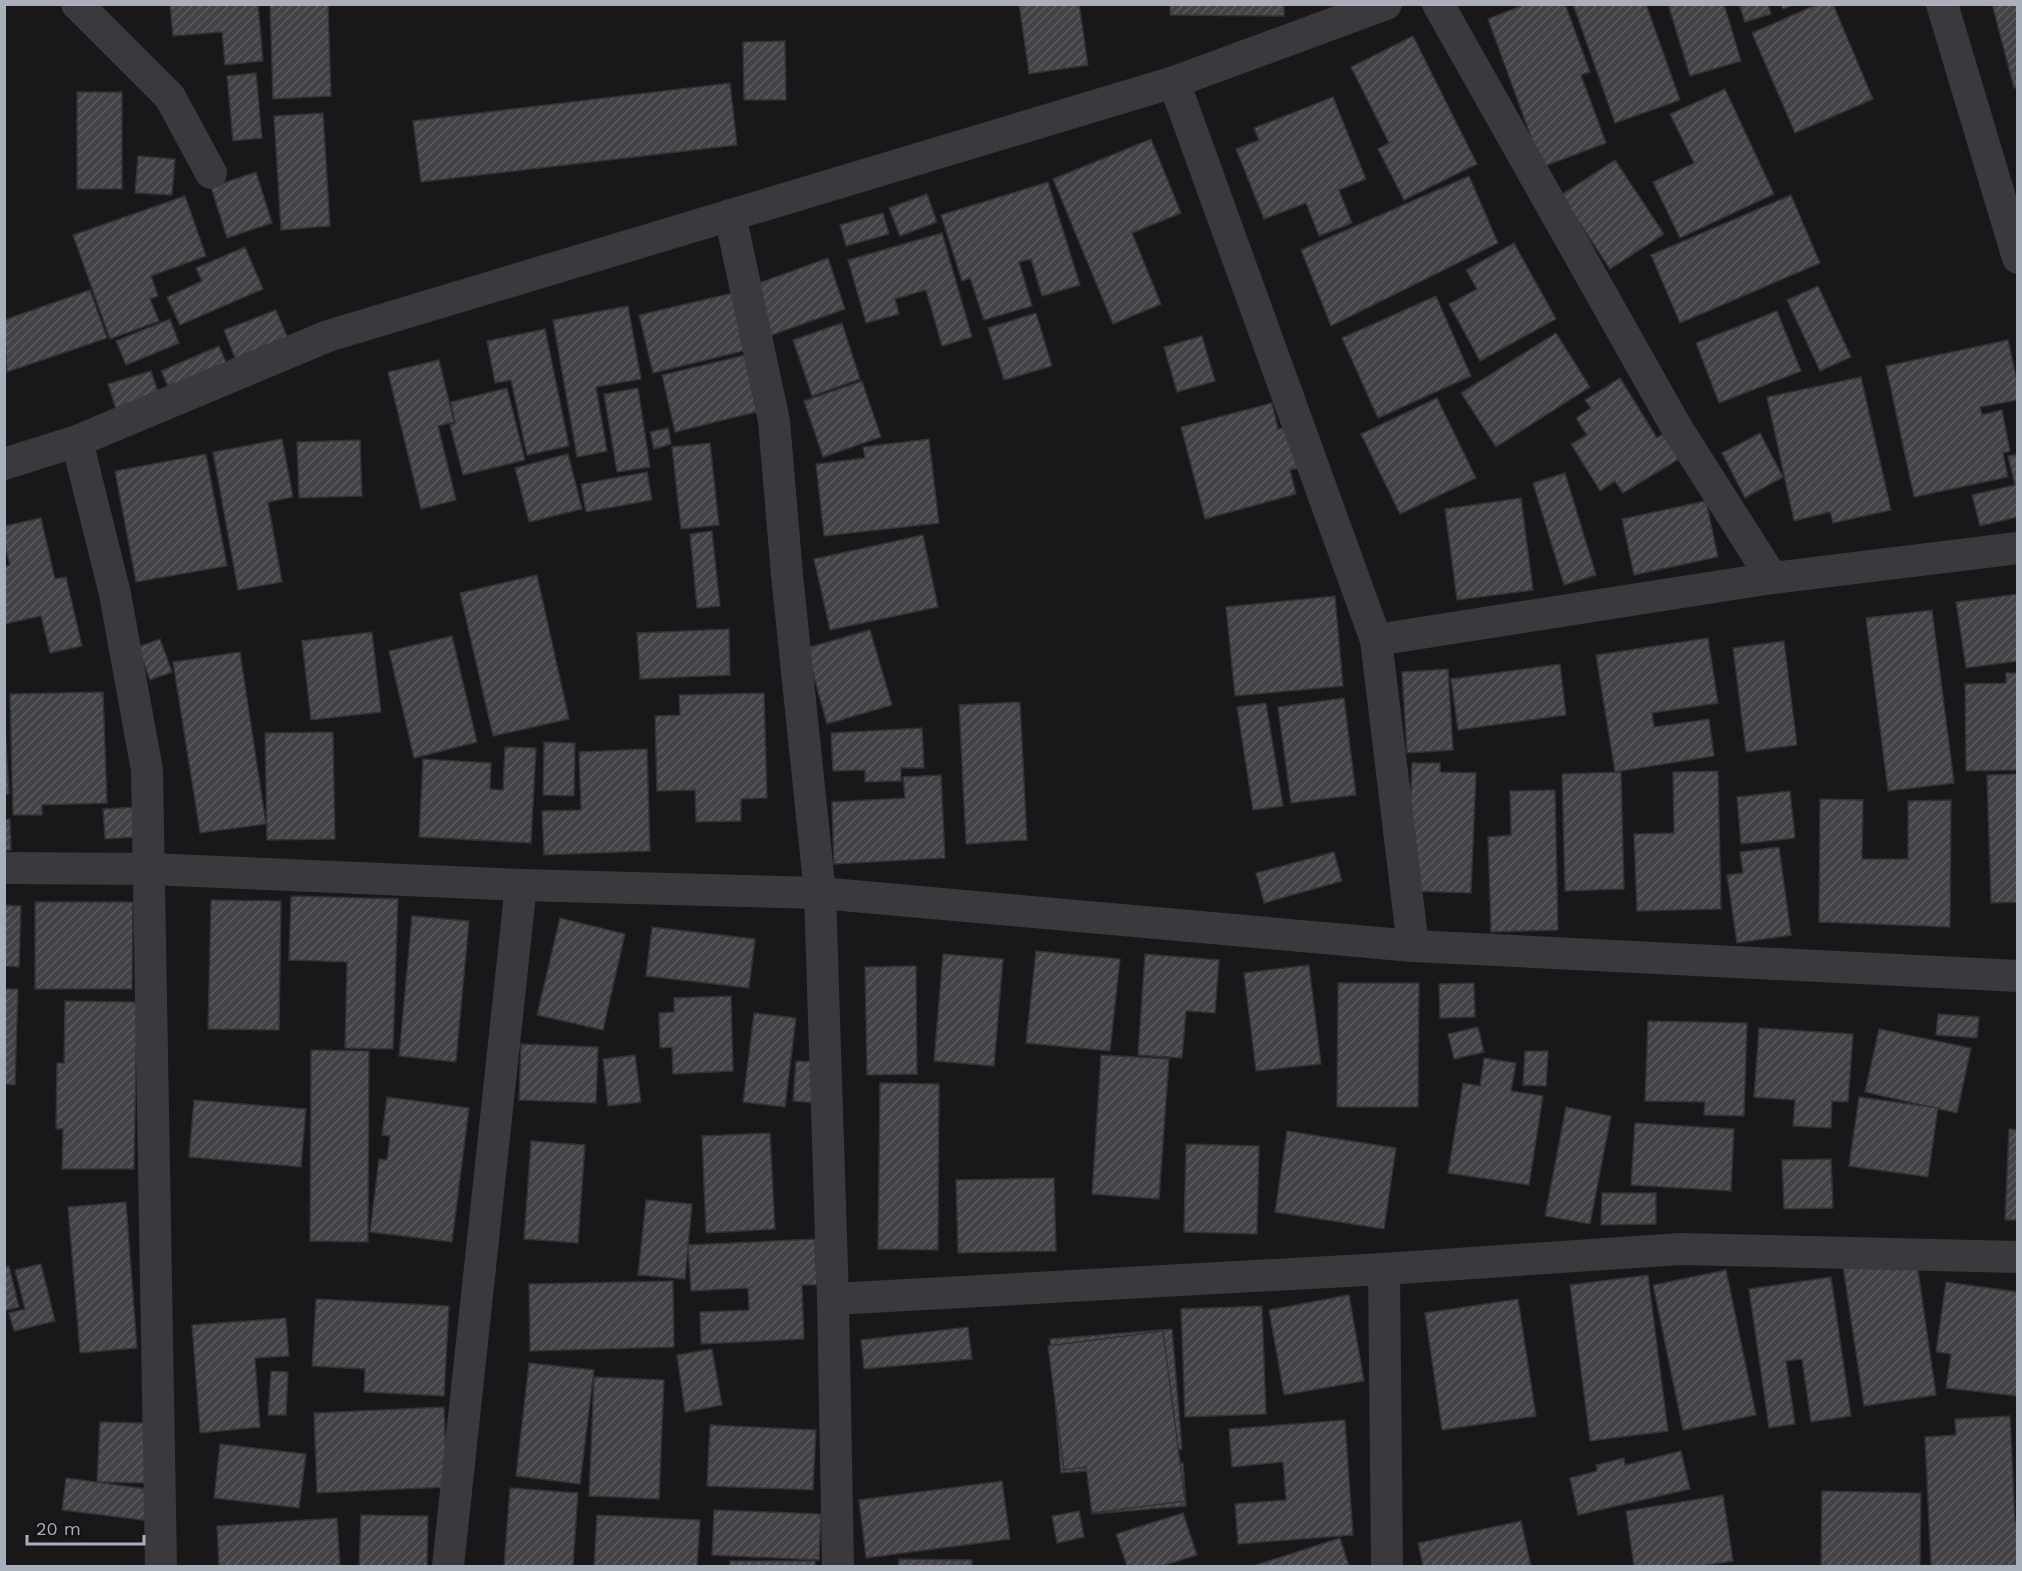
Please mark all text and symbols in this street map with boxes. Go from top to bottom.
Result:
scale bar [27,1508,144,1546]
text: 20 m [36,1518,81,1539]

